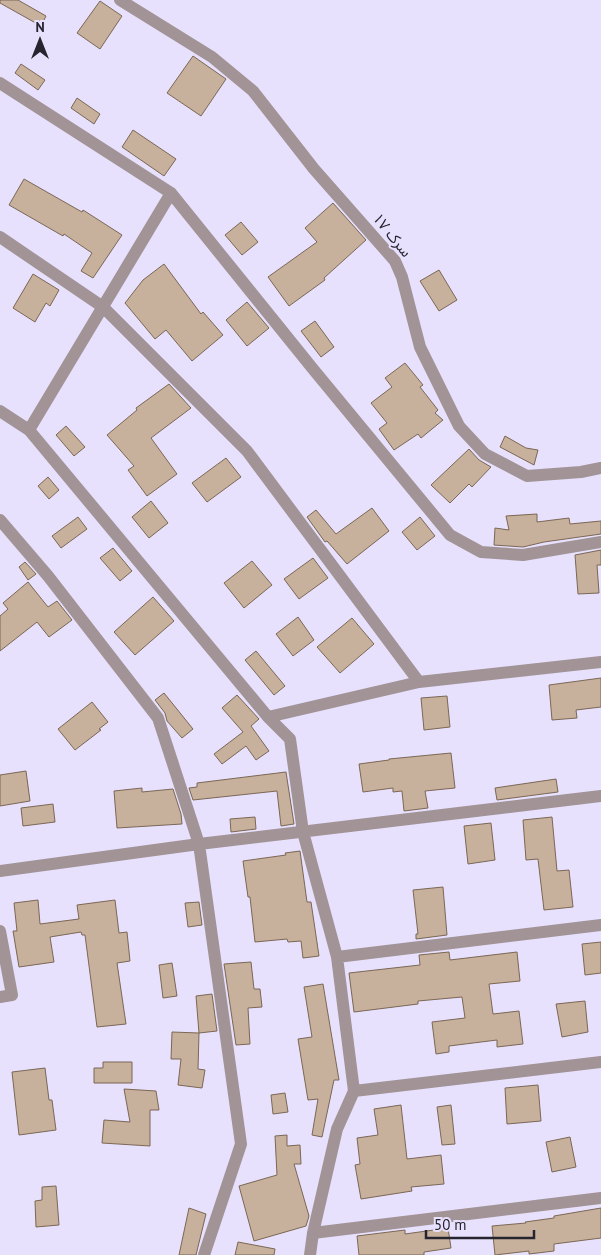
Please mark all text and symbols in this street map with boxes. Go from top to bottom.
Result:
north arrow [15,15,65,65]
text: N [35,18,45,36]
street label: سرک ۱۷ [369,209,416,261]
scale bar [426,1208,534,1240]
text: 50 m [434,1215,467,1234]

